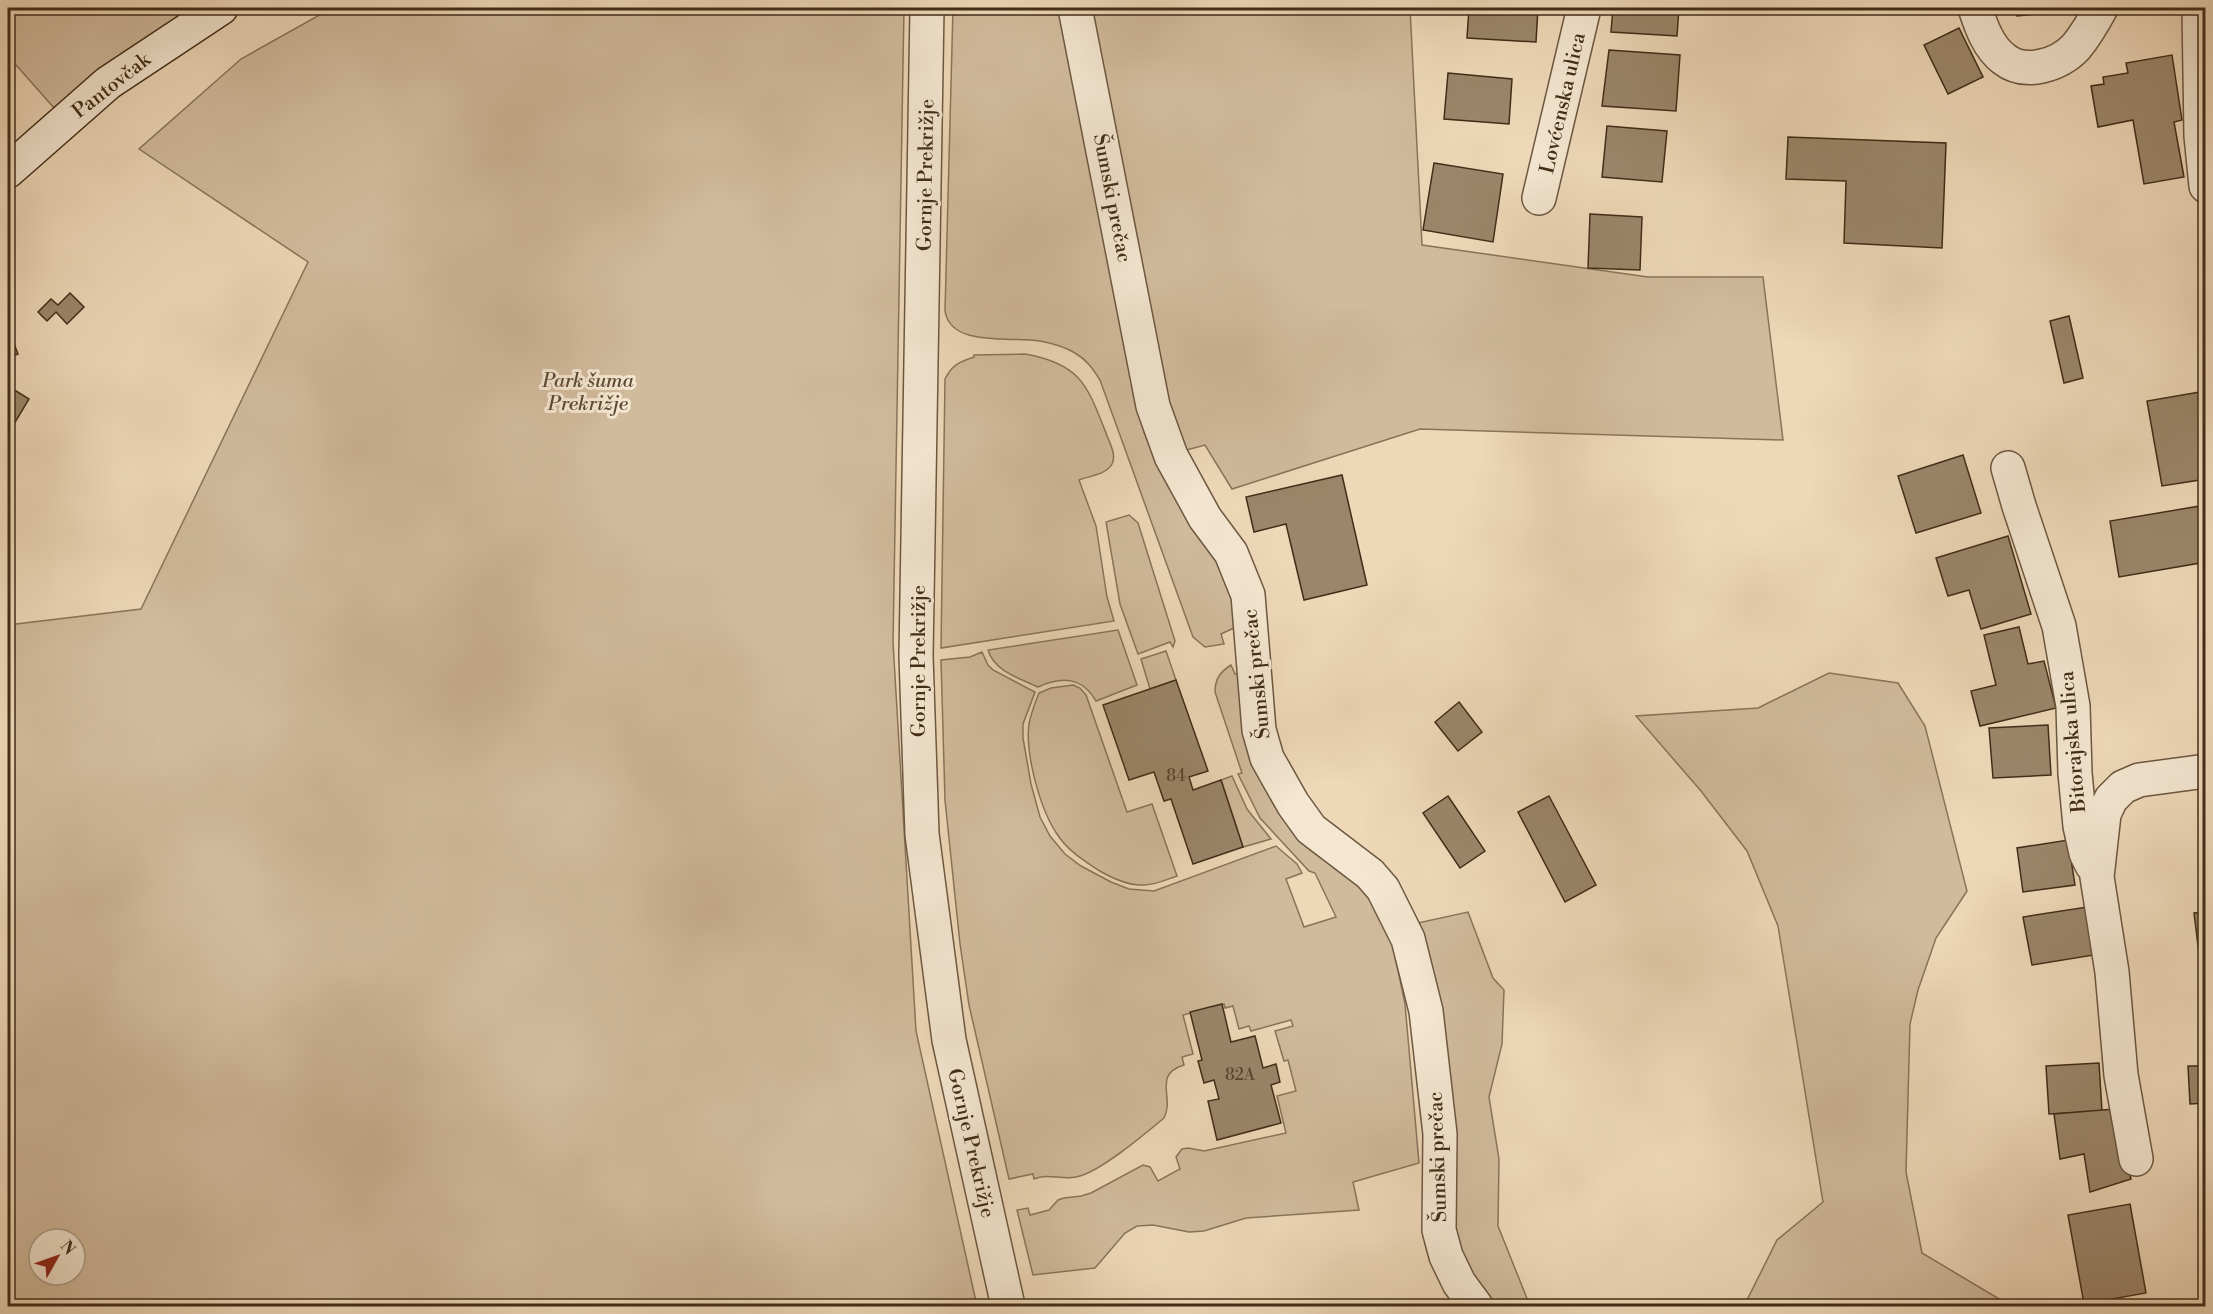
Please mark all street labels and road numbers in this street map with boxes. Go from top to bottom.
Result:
street label: Lovćenska ulica [1535,30,1592,176]
street label: Pantovčak [68,47,157,125]
street label: Gornje Prekrižje [913,99,940,251]
street label: Šumski prečac [1087,132,1137,265]
street label: Gornje Prekrižje [907,585,932,737]
street label: Šumski prečac [1237,608,1277,740]
street label: Bitorajska ulica [2055,669,2092,815]
street label: Gornje Prekrižje [941,1066,1000,1220]
street label: Šumski prečac [1423,1091,1453,1223]

